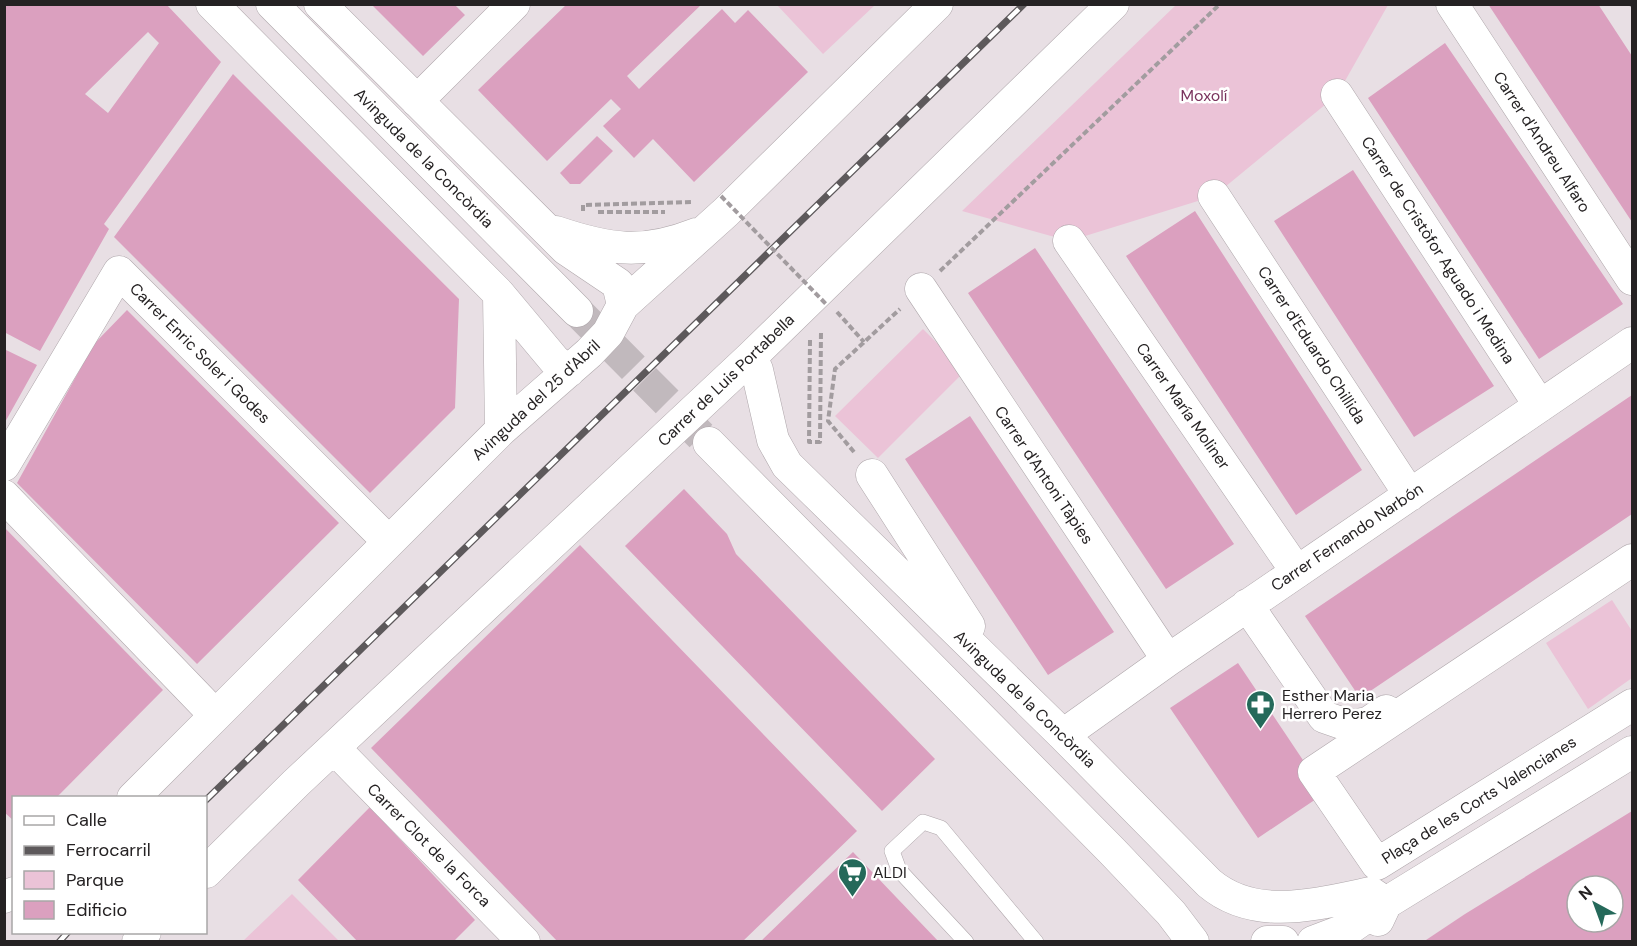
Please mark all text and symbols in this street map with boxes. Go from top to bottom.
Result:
street label: Carrer d'Andreu Alfaro [1489,68,1595,216]
street label: Avinguda de la Concòrdia [350,84,498,232]
park label: Moxolí [1181,85,1228,106]
street label: Carrer de Cristòfor Aguado i Medina [1356,132,1520,368]
street label: Carrer d'Eduardo Chillida [1253,262,1371,428]
street label: Carrer Enric Soler i Godes [125,278,275,428]
street label: Carrer de Luis Portabella [653,309,799,451]
street label: Avinguda del 25 d'Abril [467,335,605,465]
street label: Carrer María Moliner [1131,338,1235,474]
street label: Carrer d'Antoni Tàpies [990,402,1098,548]
street label: Carrer Fernando Narbón [1267,478,1427,596]
street label: Avinguda de la Concòrdia [950,626,1100,772]
place label: Esther Maria Herrero Perez [1282,685,1382,724]
pharmacy icon: Esther Maria Herrero Perez [1245,688,1277,730]
street label: Plaça de les Corts Valencianes [1378,731,1580,869]
street label: Carrer Clot de la Forca [363,779,495,911]
legend [12,796,207,934]
text: Calle [66,808,107,832]
text: Ferrocarril [66,838,151,862]
supermarket icon: ALDI [836,856,868,898]
place label: ALDI [873,862,907,883]
text: Parque [66,868,124,892]
north arrow [1565,874,1625,934]
text: N [1574,881,1597,905]
text: Edificio [66,898,127,922]

